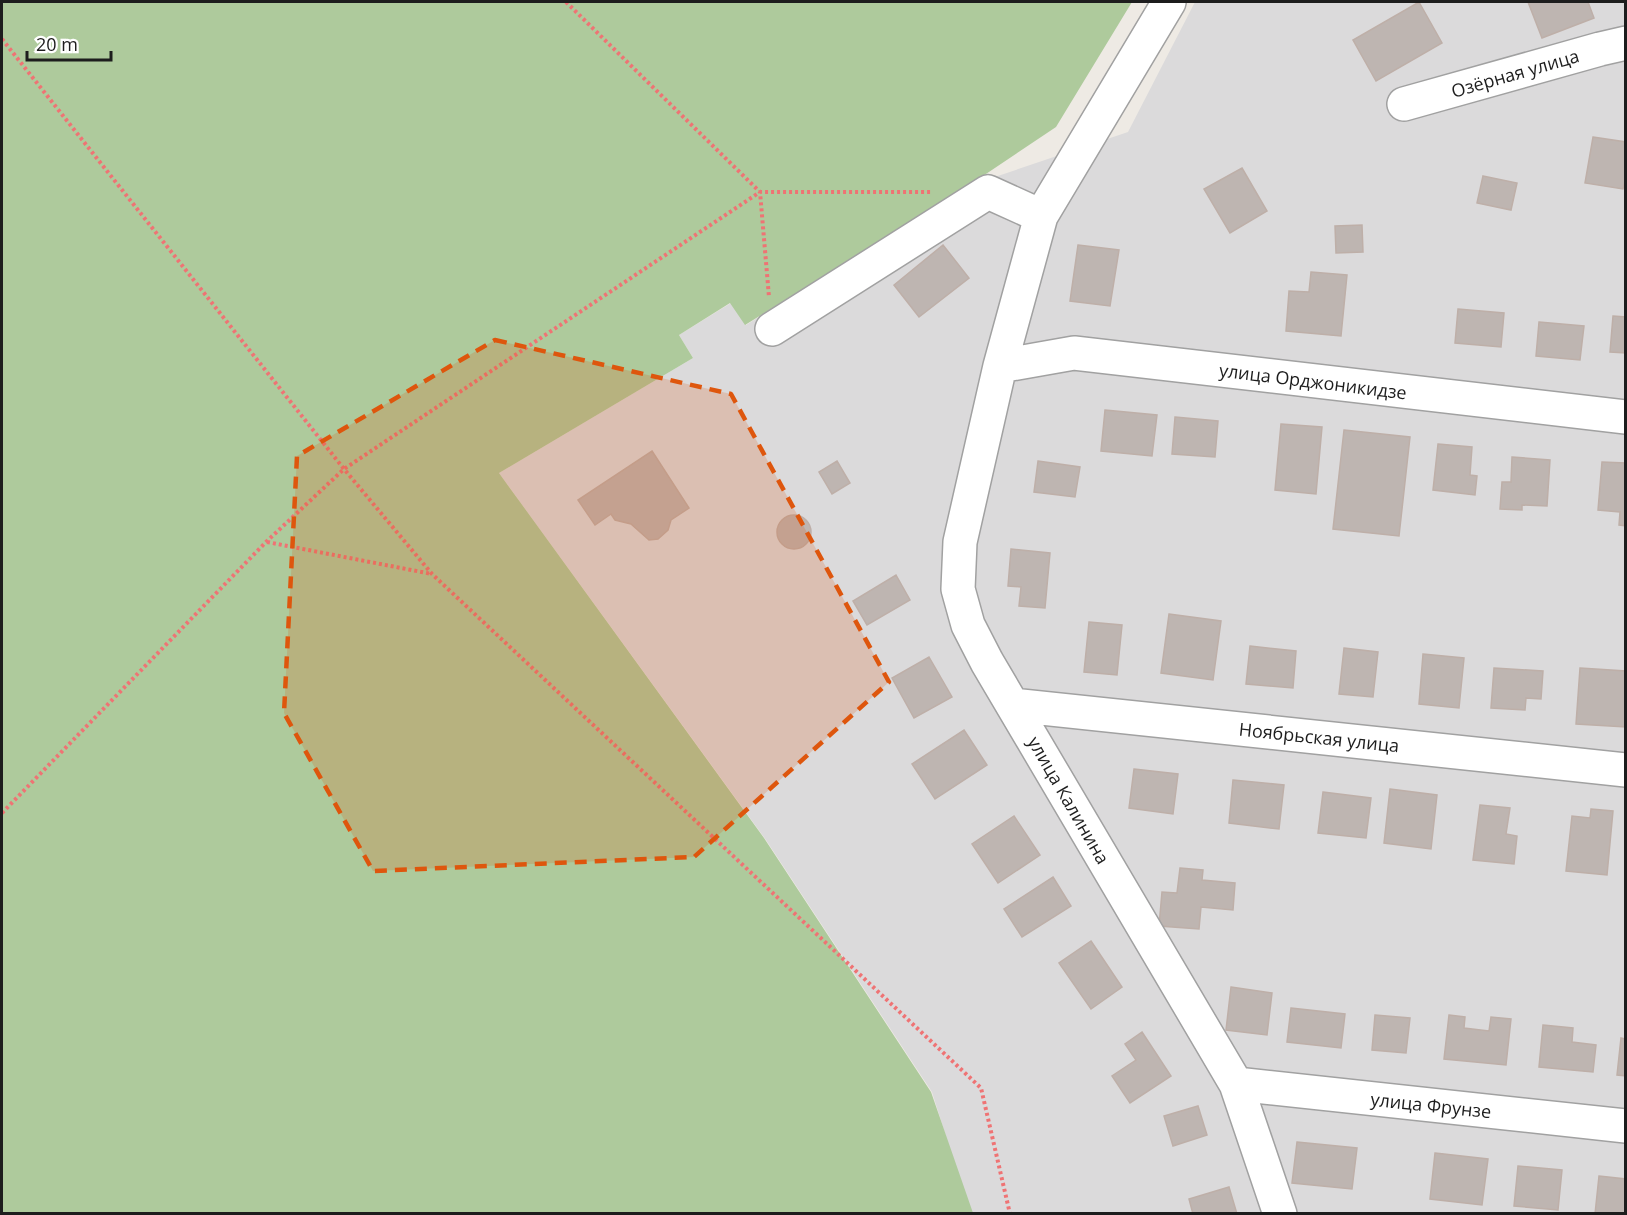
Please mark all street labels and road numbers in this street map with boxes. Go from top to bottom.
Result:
street label: Озёрная улица [1448,43,1582,103]
street label: улица Орджоникидзе [1218,358,1408,404]
street label: Ноябрьская улица [1238,717,1400,757]
street label: улица Калинина [1023,732,1115,868]
street label: улица Фрунзе [1369,1087,1493,1123]

